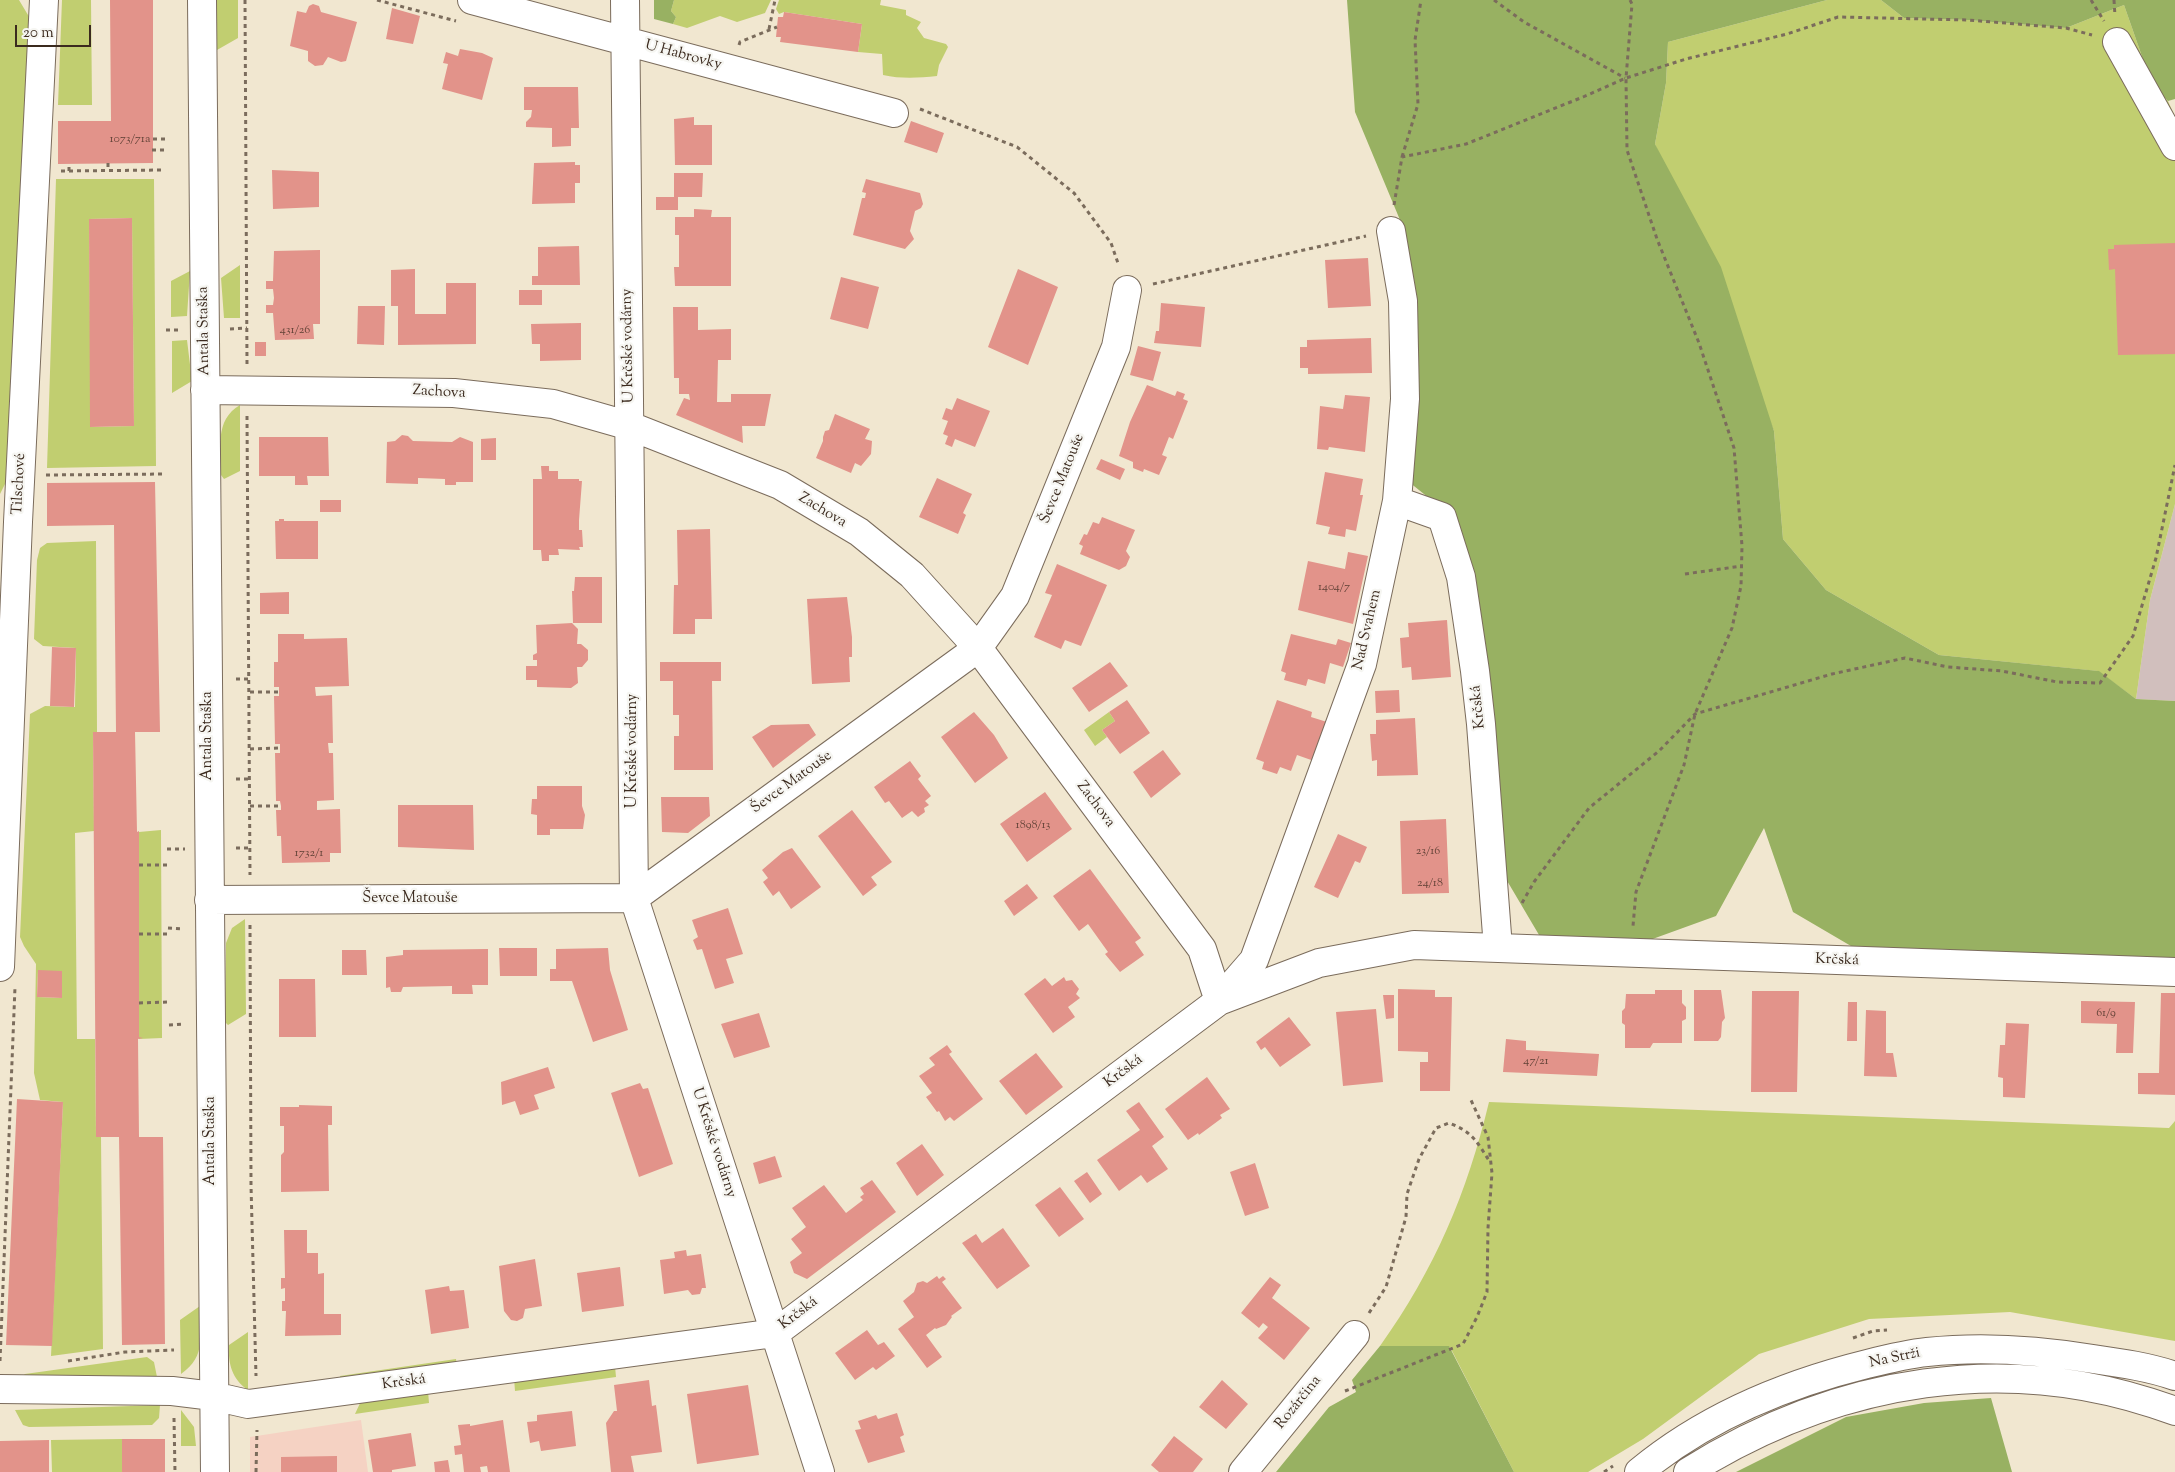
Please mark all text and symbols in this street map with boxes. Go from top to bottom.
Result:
scale bar [18,15,94,47]
text: 20 m [23,23,54,44]
street label: U Habrovky [643,37,723,75]
house number: 1073/71a [110,133,150,147]
street label: Antala Staška [195,286,215,376]
street label: U Krčské vodárny [619,289,639,403]
house number: 431/26 [280,324,310,338]
street label: Zachova [412,383,466,403]
street label: Ševce Matouše [1037,431,1089,527]
street label: Tilschové [9,453,31,515]
street label: Zachova [795,490,849,532]
house number: 1404/7 [1318,581,1350,595]
street label: Nad Svahem [1350,588,1386,672]
street label: Krčská [1468,684,1490,730]
street label: Antala Staška [199,691,217,781]
street label: U Krčské vodárny [624,694,642,808]
street label: Ševce Matouše [748,748,836,818]
street label: Zachova [1072,778,1118,832]
house number: 1898/13 [1016,819,1050,833]
house number: 23/16 [1416,845,1440,859]
house number: 1732/1 [295,847,323,861]
house number: 24/18 [1417,877,1443,891]
street label: Ševce Matouše [362,890,458,908]
street label: Krčská [1815,951,1859,971]
house number: 61/9 [2096,1007,2116,1021]
street label: Krčská [1101,1052,1147,1092]
house number: 47/21 [1523,1055,1549,1069]
street label: U Krčské vodárny [687,1086,739,1200]
street label: Antala Staška [202,1096,220,1186]
street label: Krčská [776,1294,822,1334]
street label: Na Strži [1868,1345,1922,1373]
street label: Krčská [381,1371,427,1395]
street label: Rozárčina [1272,1373,1326,1433]

